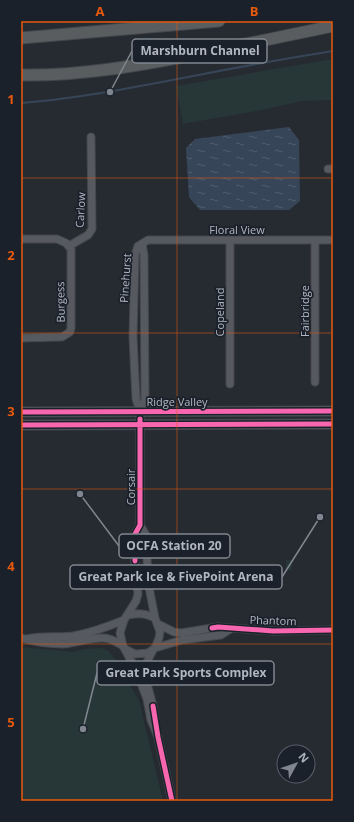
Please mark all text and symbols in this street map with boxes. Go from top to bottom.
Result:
text: A [96,2,105,20]
text: B [250,2,259,20]
callout: Marshburn Channel [132,39,267,63]
text: Marshburn Channel [140,42,260,59]
text: 1 [7,90,15,108]
street label: Carlow [72,191,88,228]
street label: Floral View [209,222,265,237]
text: 2 [7,246,15,264]
street label: Pinehurst [116,253,134,303]
street label: Burgess [52,281,68,323]
street label: Fairbridge [297,285,312,337]
street label: Copeland [212,288,227,336]
street label: Ridge Valley [146,394,208,409]
text: 3 [7,402,15,420]
street label: Corsair [123,468,138,505]
callout: OCFA Station 20 [119,534,230,558]
text: OCFA Station 20 [126,537,222,554]
text: 4 [7,557,15,575]
callout: Great Park Ice & FivePoint Arena [70,565,282,589]
text: Great Park Ice & FivePoint Arena [78,568,274,585]
street label: Phantom [249,612,297,628]
callout: Great Park Sports Complex [97,661,274,685]
text: Great Park Sports Complex [105,664,267,681]
text: 5 [7,713,15,731]
north arrow [276,744,316,784]
text: N [295,749,313,766]

